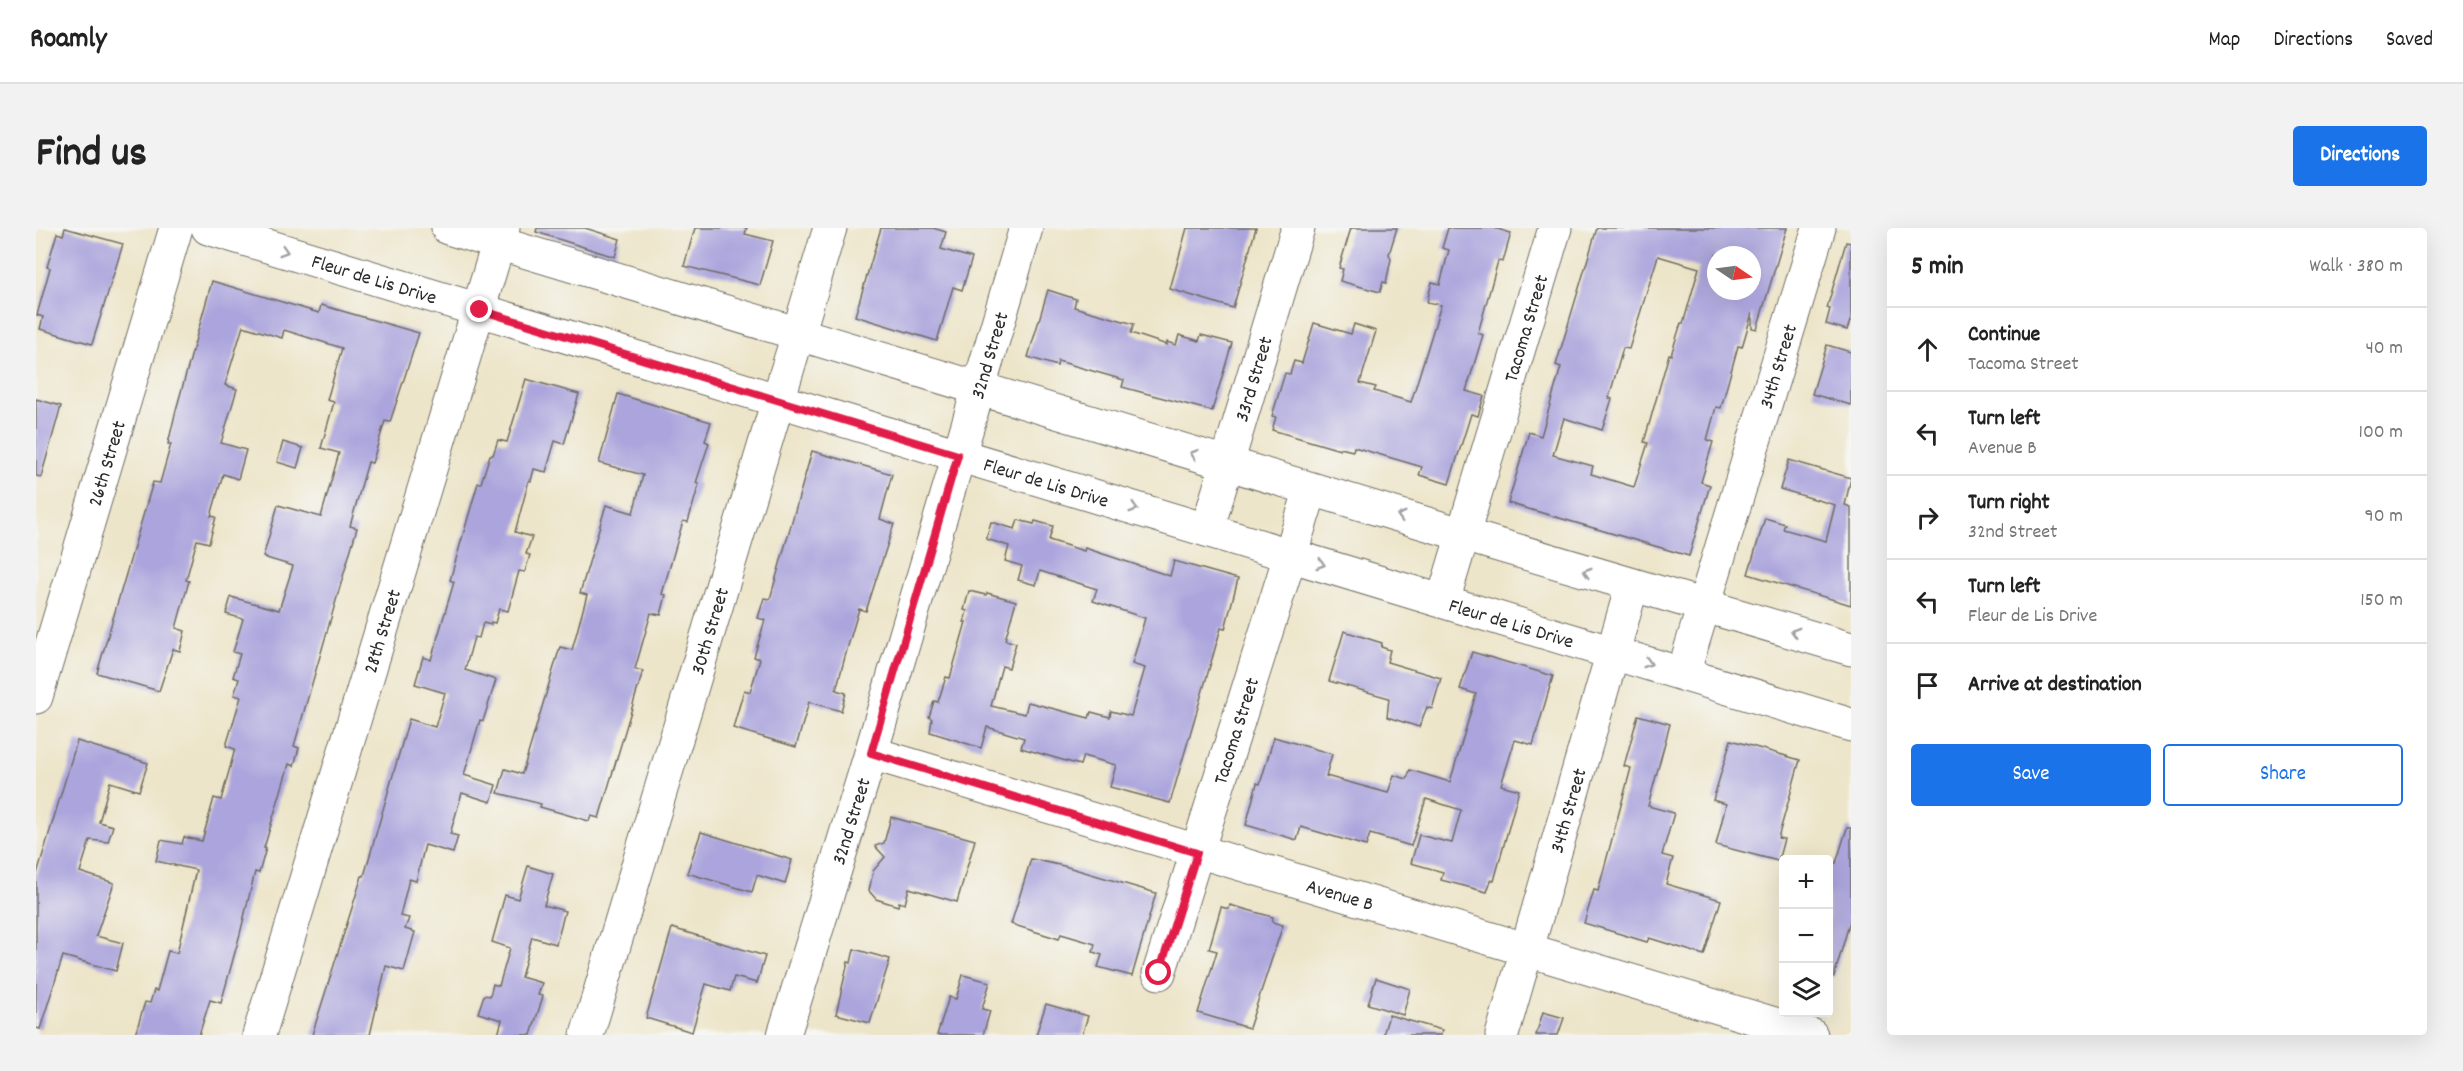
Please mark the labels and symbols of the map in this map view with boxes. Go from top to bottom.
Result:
one-way arrow [278,244,289,256]
north arrow [1707,246,1761,300]
street label: Fleur de Lis Drive [308,249,440,313]
street label: Tacoma Street [1499,272,1557,386]
route end [466,296,492,322]
street label: 32nd Street [965,309,1017,403]
street label: 34th Street [1754,321,1806,413]
street label: 33rd Street [1229,333,1282,426]
street label: 26th Street [83,418,135,510]
one-way arrow [1189,449,1200,461]
street label: Fleur de Lis Drive [980,452,1112,517]
one-way arrow [1128,501,1139,513]
one-way arrow [1396,511,1407,523]
one-way arrow [1315,557,1326,569]
one-way arrow [1582,567,1593,579]
street label: 30th Street [685,585,738,679]
street label: 28th Street [358,586,410,677]
street label: Fleur de Lis Drive [1445,593,1577,657]
one-way arrow [1790,627,1801,639]
one-way arrow [1642,656,1653,668]
street label: Tacoma Street [1208,675,1268,789]
street label: 34th Street [1544,765,1596,857]
street label: 32nd Street [826,775,879,869]
street label: Avenue B [1302,873,1376,920]
route start [1145,959,1171,985]

